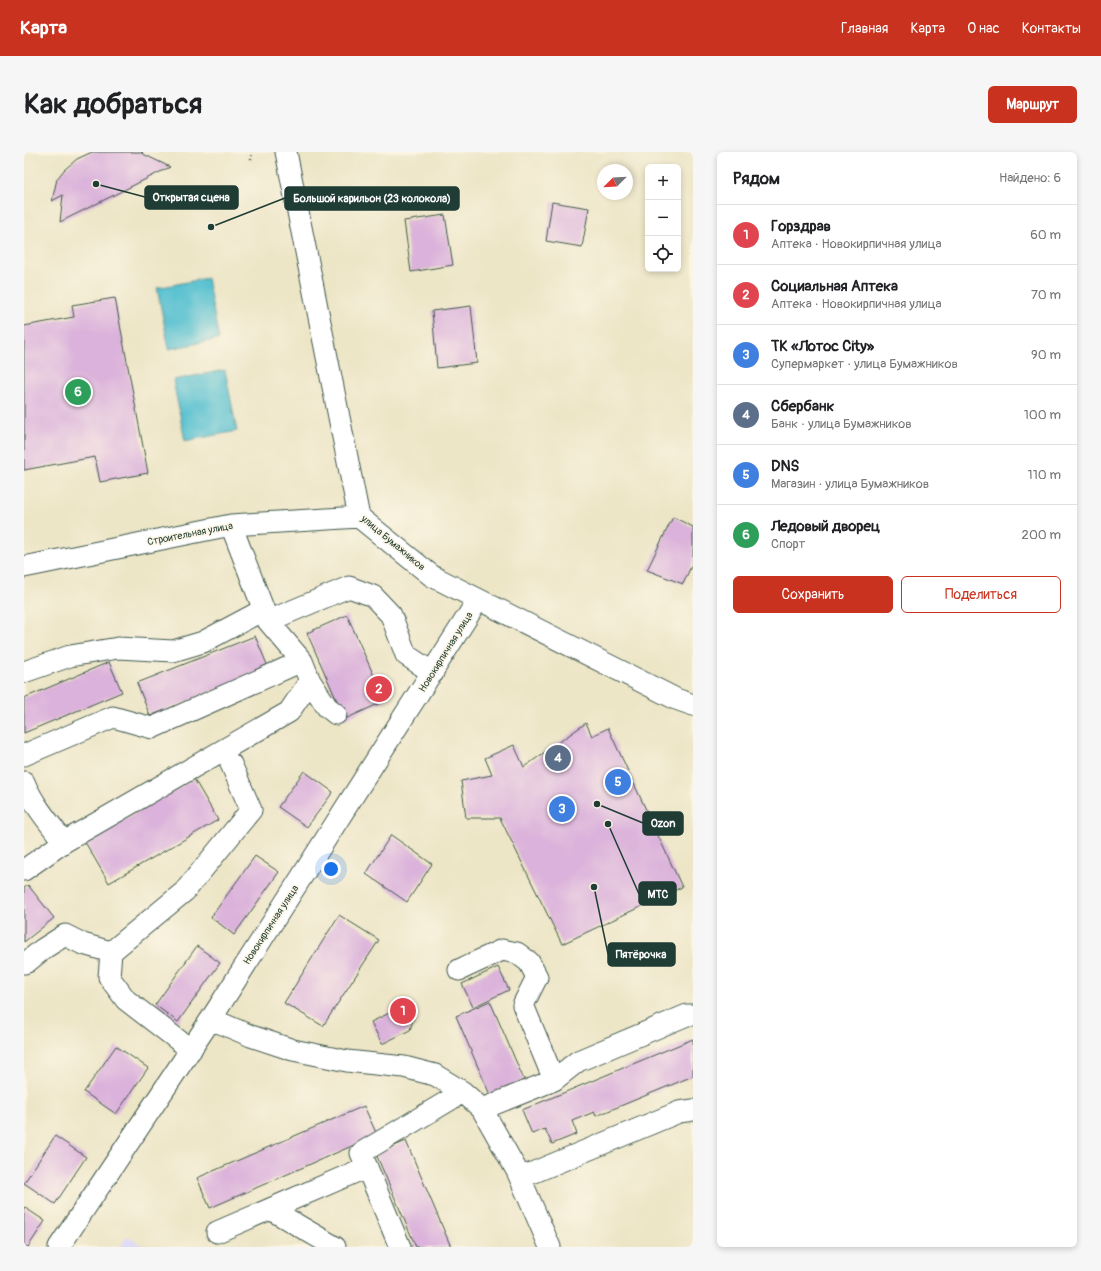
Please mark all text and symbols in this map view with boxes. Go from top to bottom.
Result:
text: Карта [20,16,67,40]
text: Главная [841,20,888,37]
text: Карта [910,20,945,37]
text: О нас [967,20,1000,37]
text: Контакты [1022,20,1081,37]
button: Маршрут [988,86,1077,123]
text: Как добраться [24,87,202,122]
north arrow [597,164,633,200]
map controls [645,164,681,272]
button: + [645,164,681,200]
text: Рядом [733,168,780,189]
text: Найдено: 6 [999,170,1061,186]
callout: Открытая сцена [145,186,238,209]
callout: Большой карильон (23 колокола) [285,187,459,210]
text: Открытая сцена [152,191,230,204]
text: Большой карильон (23 колокола) [293,192,451,205]
button: − [645,200,681,236]
text: Горздрав [771,217,831,236]
text: 1 [743,227,749,243]
text: 60 m [1030,227,1061,243]
button: locate [645,236,681,272]
text: Аптека · Новокирпичная улица [771,236,942,252]
text: Социальная Аптека [771,277,898,296]
text: 2 [742,287,750,303]
text: 70 m [1031,287,1061,303]
text: Аптека · Новокирпичная улица [771,296,942,312]
text: ТК «Лотос City» [771,337,874,356]
text: 3 [742,347,750,363]
text: 90 m [1031,347,1061,363]
text: Супермаркет · улица Бумажников [771,356,958,372]
pin: 6 [65,377,91,407]
text: Сбербанк [771,397,834,416]
text: 4 [742,407,750,423]
text: 100 m [1024,407,1061,423]
text: Банк · улица Бумажников [771,416,912,432]
text: DNS [771,457,799,476]
text: 5 [742,467,750,483]
text: 110 m [1028,467,1061,483]
text: Магазин · улица Бумажников [771,476,929,492]
street label: улица Бумажников [358,512,428,573]
text: Ледовый дворец [771,517,880,536]
street label: Строительная улица [146,520,234,548]
text: 6 [742,527,750,543]
text: 200 m [1022,527,1061,543]
text: Спорт [771,536,805,552]
button: Сохранить [733,576,893,613]
button: Поделиться [901,576,1061,613]
street label: Новокирпичная улица [416,609,476,694]
pin: 2 [366,674,392,704]
pin: 4 [545,743,571,773]
pin: 5 [605,767,631,797]
pin: 3 [549,794,575,824]
callout: Ozon [643,812,683,835]
text: Ozon [651,817,675,830]
your location [321,859,341,879]
callout: МТС [639,882,676,905]
street label: Новокирпичная улица [241,883,301,967]
text: МТС [648,888,669,901]
callout: Пятёрочка [608,943,675,966]
text: Пятёрочка [616,948,666,961]
pin: 1 [390,996,416,1026]

